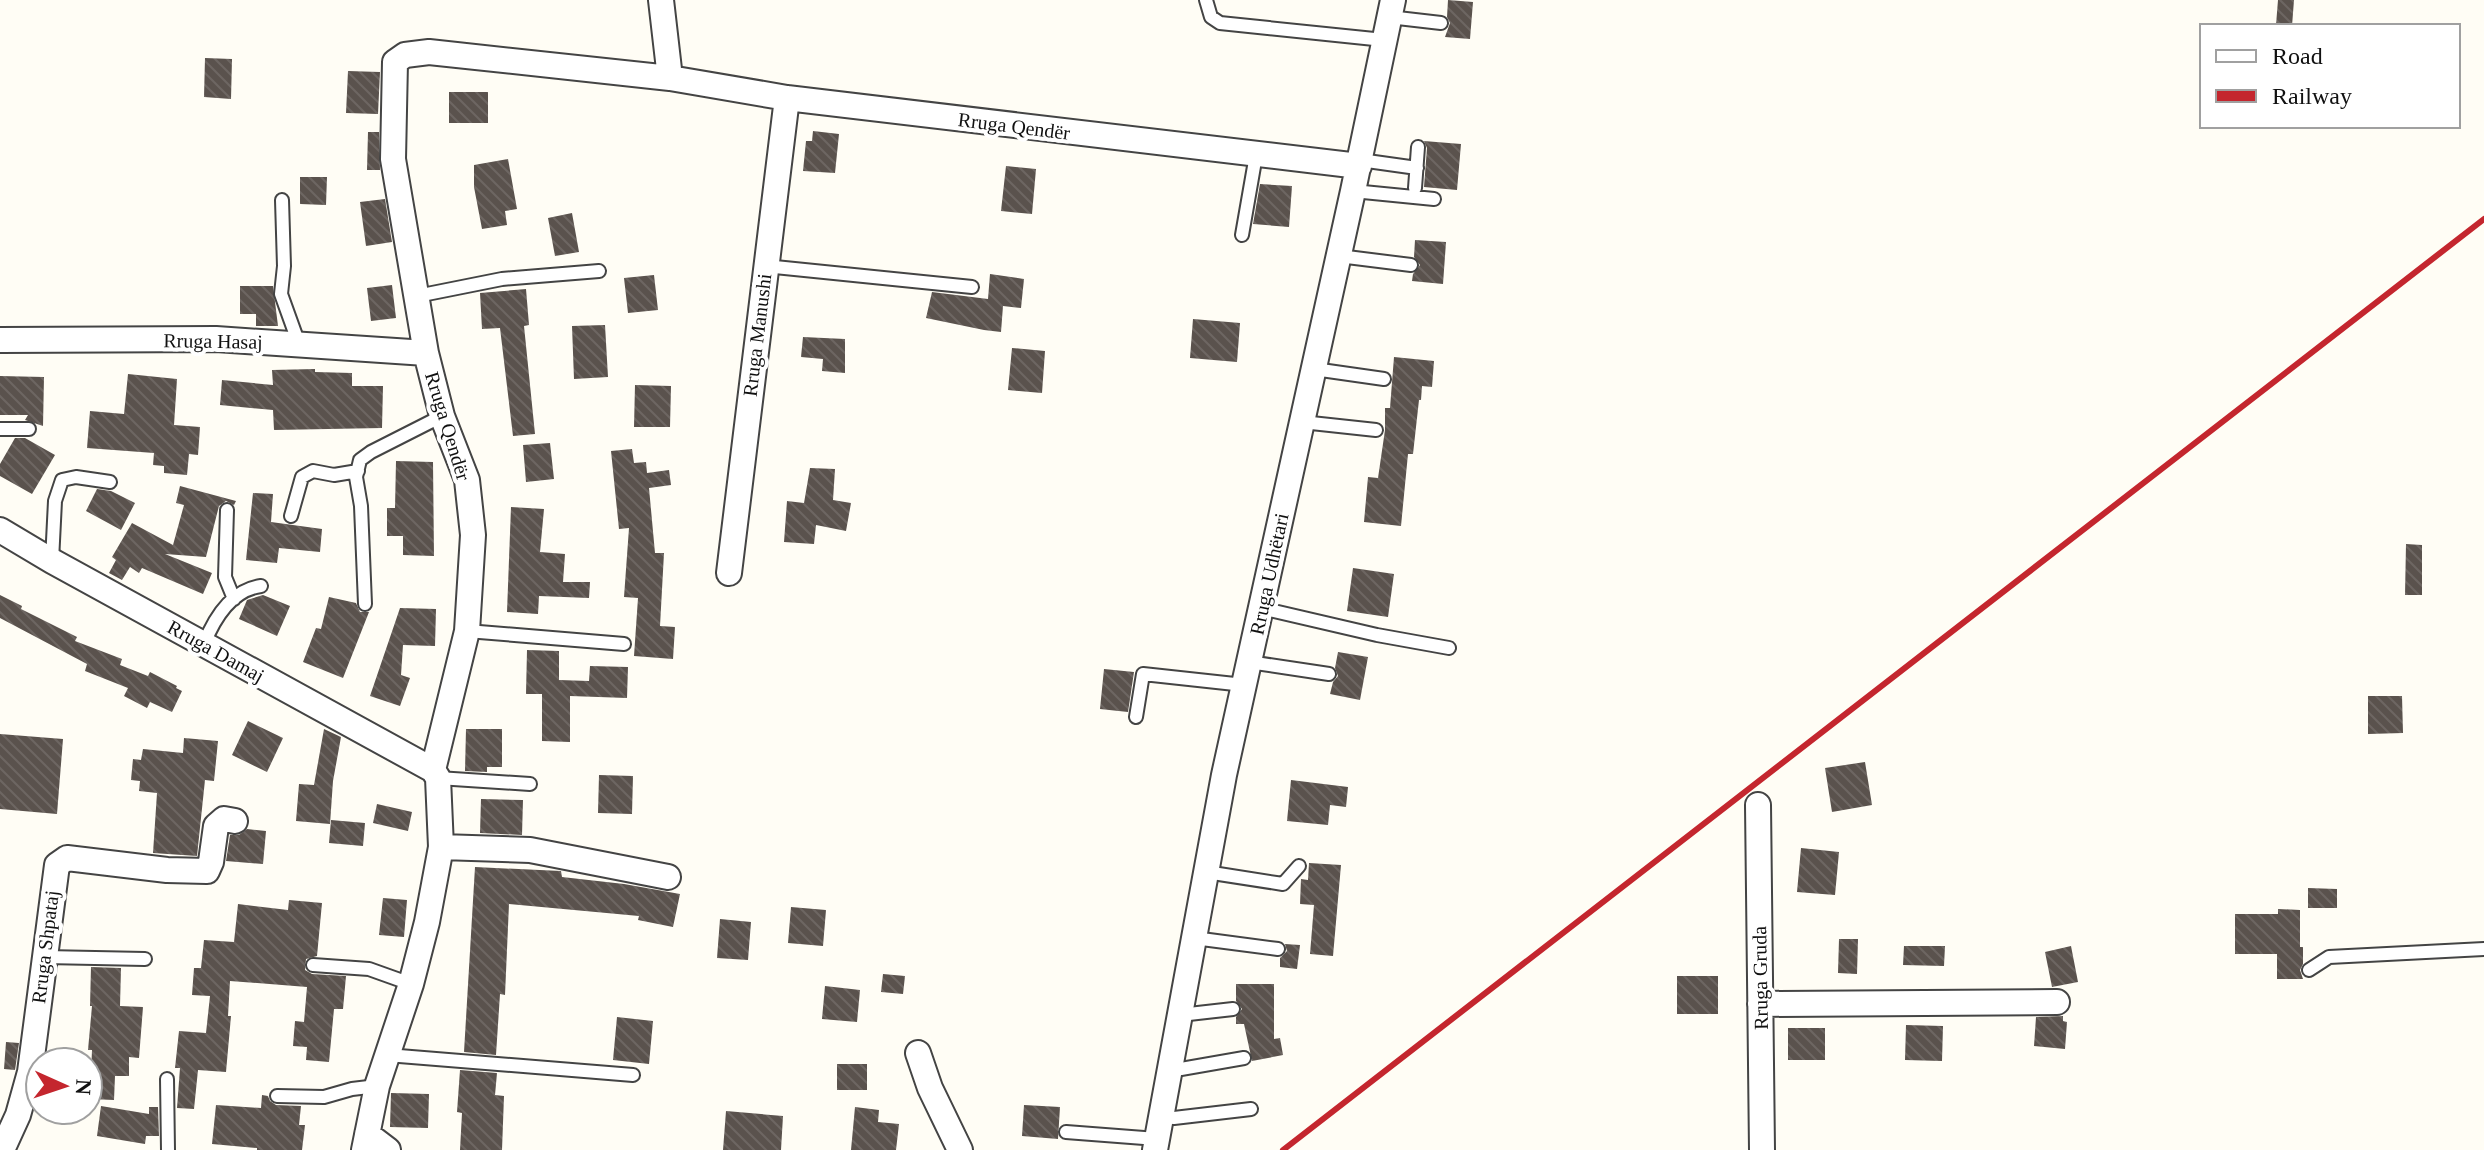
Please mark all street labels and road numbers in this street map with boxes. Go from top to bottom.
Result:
street label: Rruga Qendër [957,108,1072,145]
street label: Rruga Manushi [739,272,777,398]
street label: Rruga Hasaj [163,329,263,354]
street label: Rruga Qendër [420,369,475,484]
street label: Rruga Udhëtari [1245,511,1294,637]
street label: Rruga Damaj [163,615,268,687]
street label: Rruga Shpataj [27,889,64,1005]
street label: Rruga Gruda [1748,926,1773,1030]

